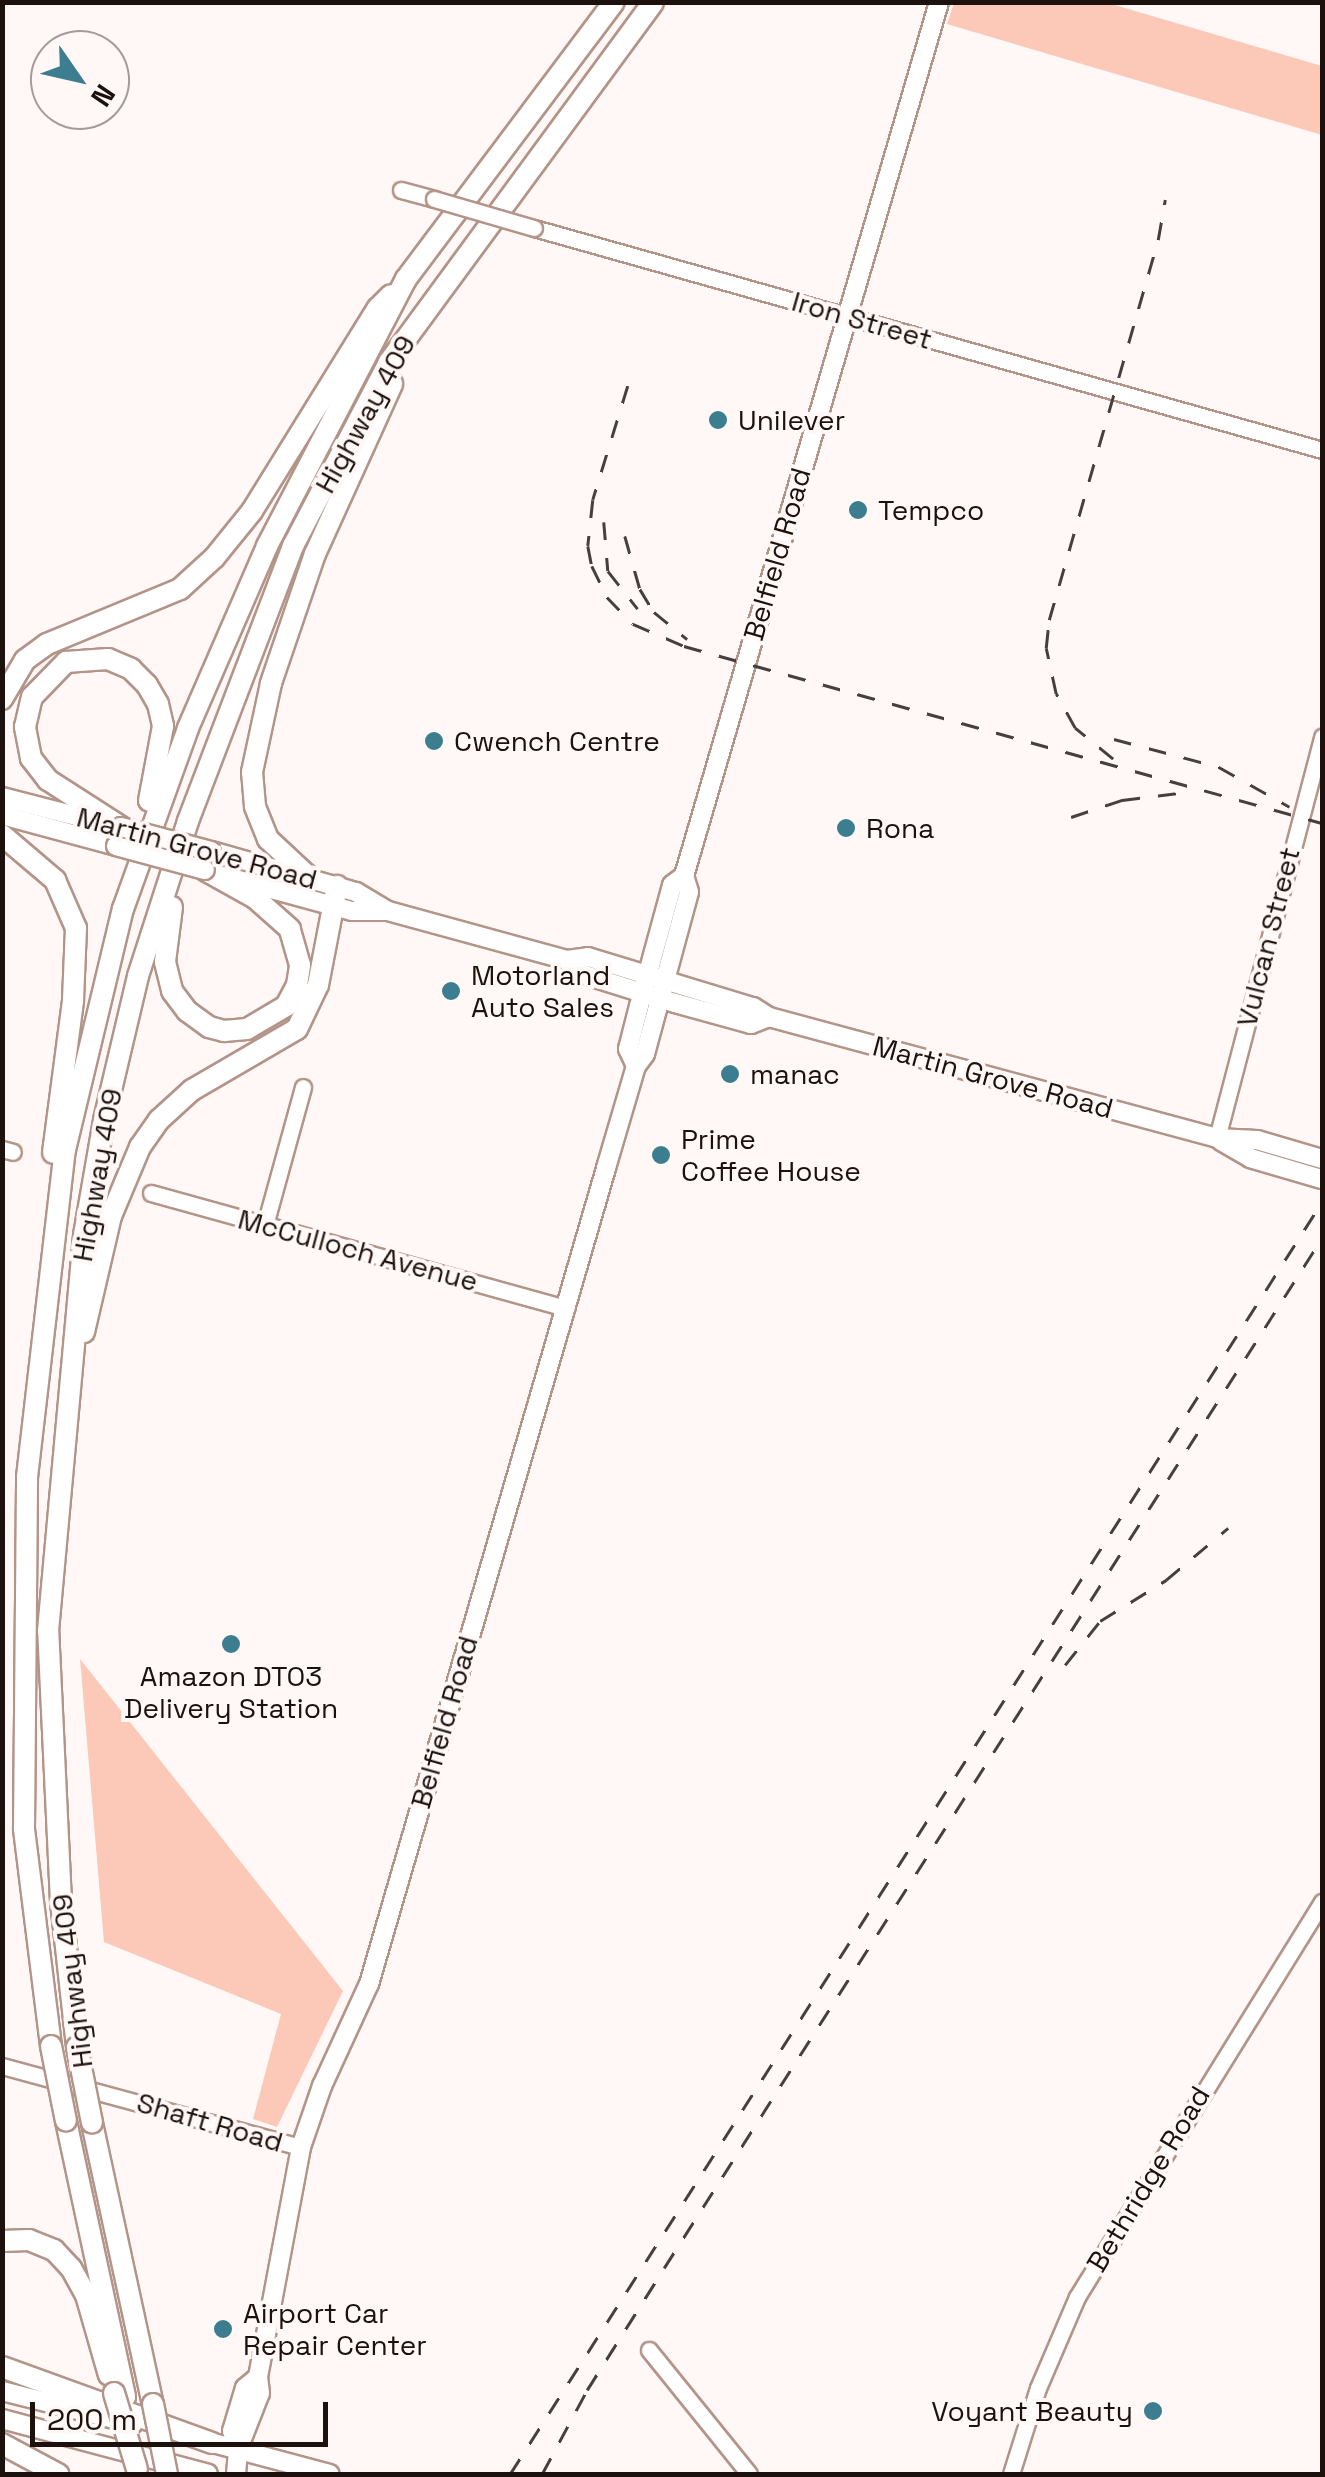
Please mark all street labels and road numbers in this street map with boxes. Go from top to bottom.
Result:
street label: Iron Street [788,284,936,356]
street label: Highway 409 [308,329,422,499]
street label: Belfield Road [736,464,818,644]
street label: Martin Grove Road [73,800,321,896]
street label: Vulcan Street [1229,844,1307,1030]
street label: Martin Grove Road [869,1029,1117,1125]
street label: Highway 409 [65,1086,129,1264]
street label: McCulloch Avenue [234,1202,482,1298]
street label: Belfield Road [403,1632,485,1812]
street label: Highway 409 [45,1892,99,2070]
street label: Bethridge Road [1079,2080,1217,2278]
street label: Shaft Road [133,2085,287,2159]

